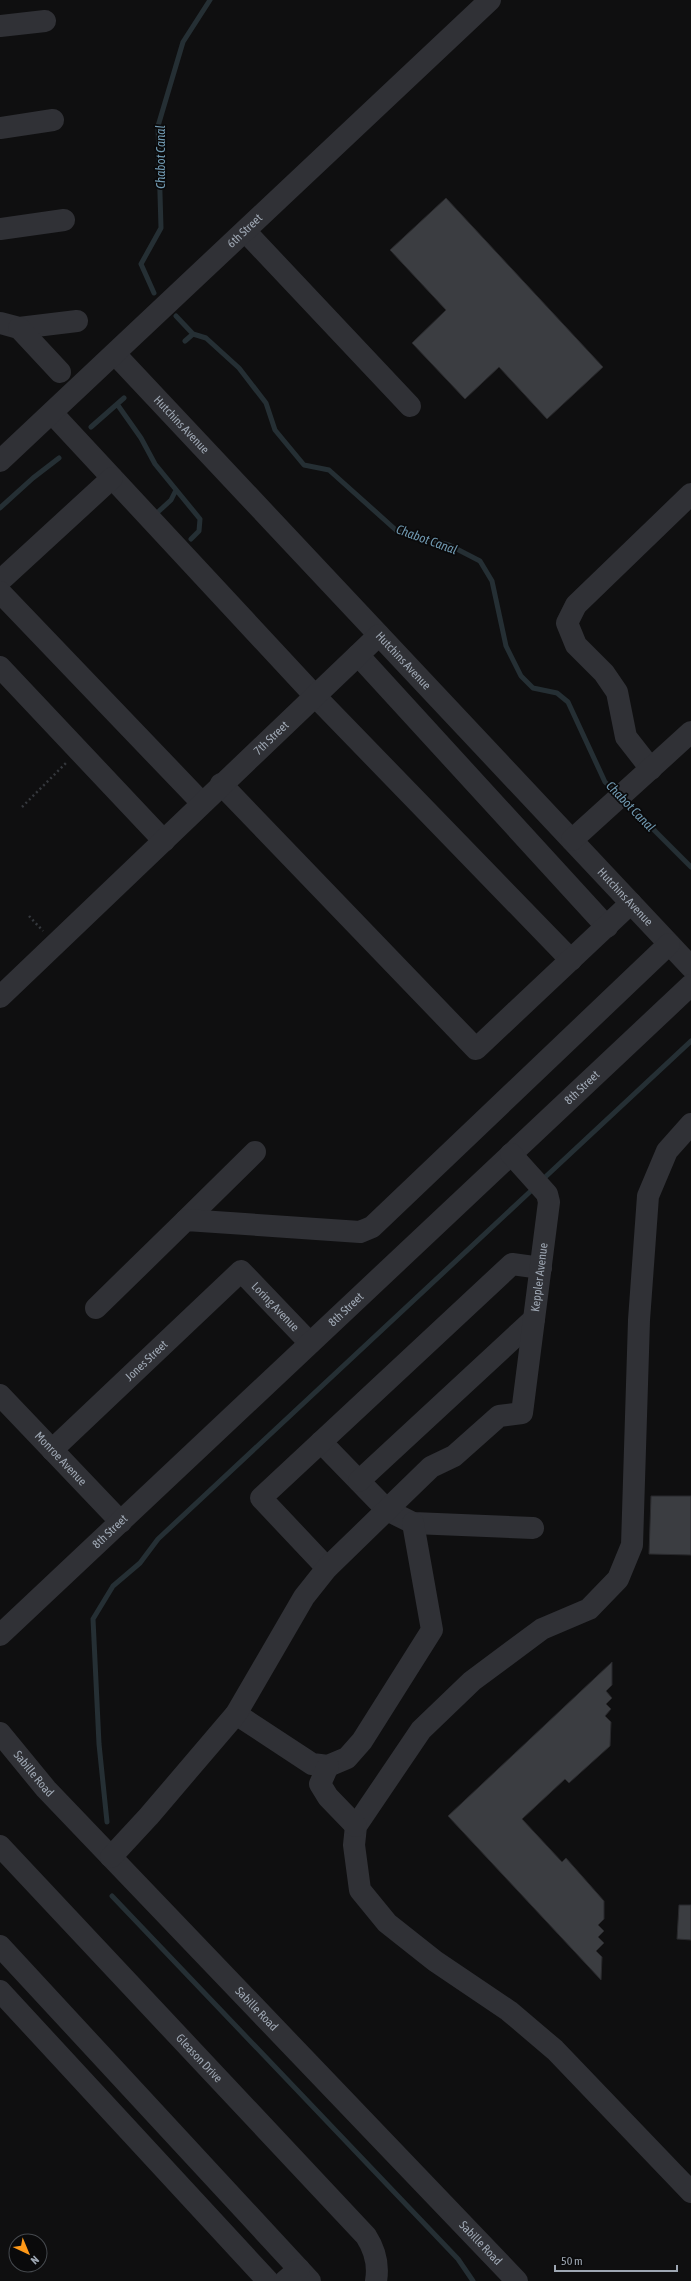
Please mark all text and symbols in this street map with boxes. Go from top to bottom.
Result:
water label: Chabot Canal [153,125,168,189]
street label: 6th Street [224,211,266,251]
street label: Hutchins Avenue [151,393,212,457]
water label: Chabot Canal [394,522,459,557]
street label: Hutchins Avenue [373,629,434,693]
street label: 7th Street [251,718,292,758]
water label: Chabot Canal [603,778,658,834]
street label: Hutchins Avenue [595,865,656,929]
street label: 8th Street [562,1067,603,1107]
street label: Keppler Avenue [528,1242,551,1313]
street label: Loring Avenue [249,1279,302,1334]
street label: 8th Street [326,1289,367,1329]
street label: Jones Street [122,1337,171,1384]
street label: Monroe Avenue [32,1429,90,1489]
street label: 8th Street [90,1511,131,1551]
street label: Sabille Road [11,1748,57,1800]
street label: Sabille Road [232,1984,281,2034]
street label: Gleason Drive [173,2031,225,2085]
street label: Sabille Road [456,2218,505,2268]
north arrow [8,2233,48,2273]
scale bar [555,2247,677,2273]
text: N [28,2254,41,2267]
text: 50 m [561,2254,583,2268]

